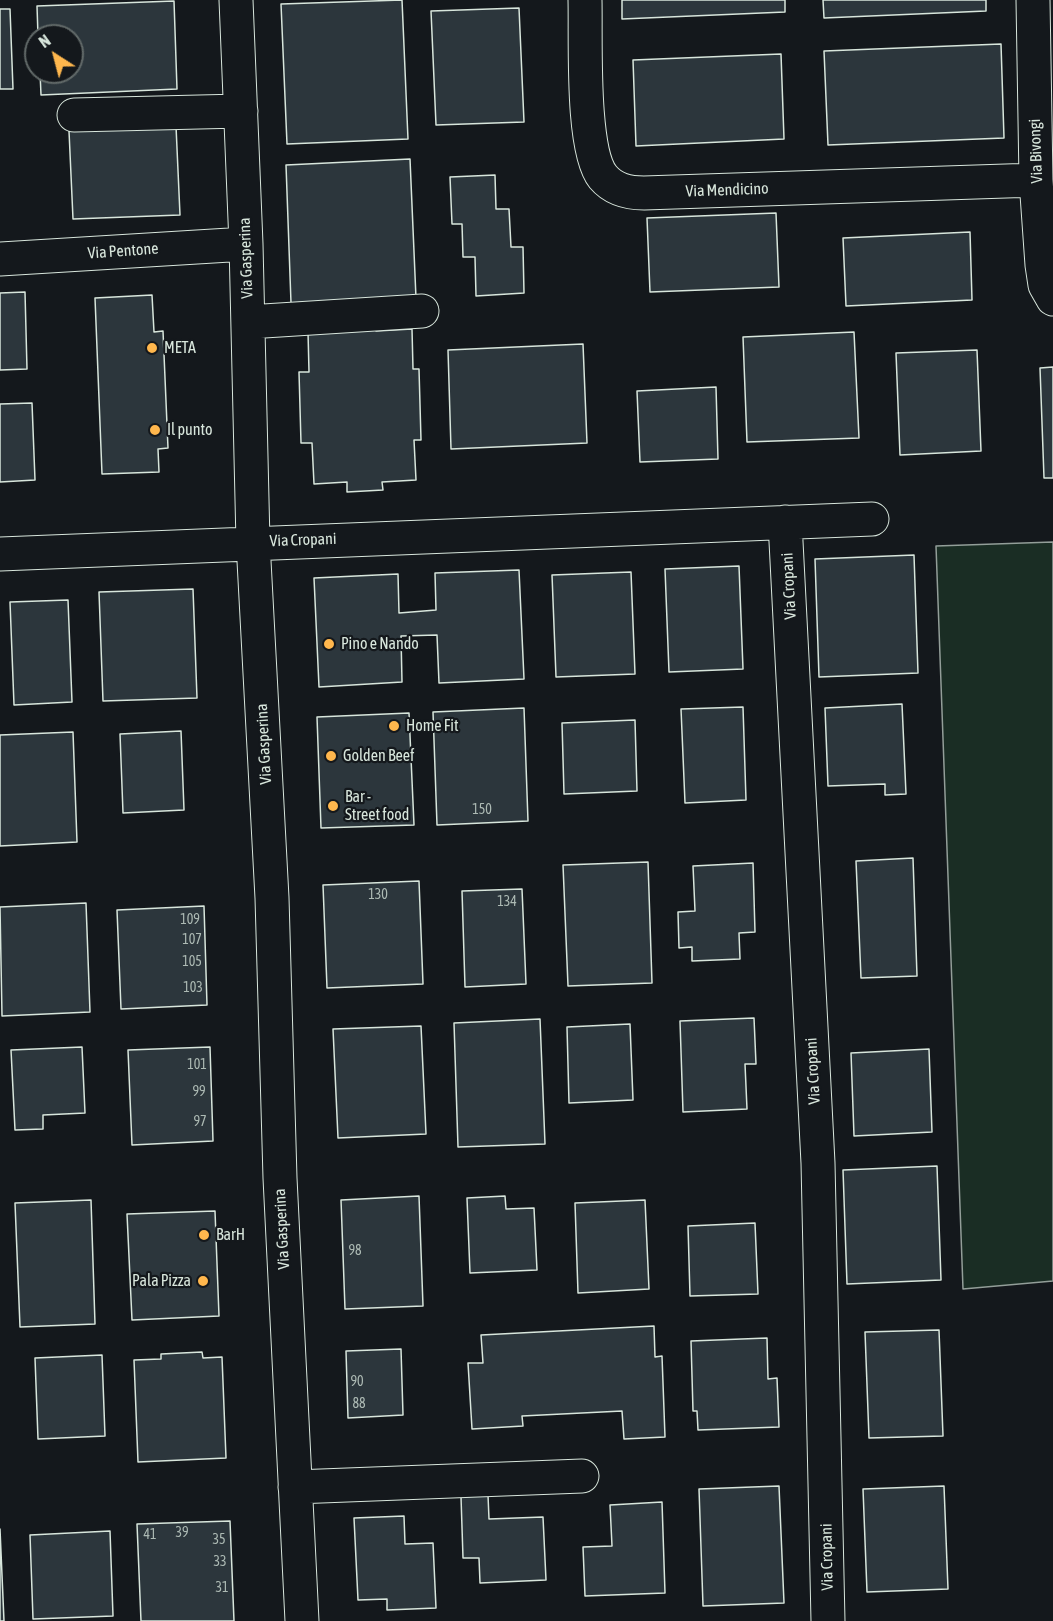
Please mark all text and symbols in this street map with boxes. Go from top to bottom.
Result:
north arrow [24,24,84,84]
text: N [35,31,54,51]
street label: Via Bivongi [1025,118,1047,184]
street label: Via Mendicino [685,179,769,201]
street label: Via Gasperina [235,217,257,299]
street label: Via Pentone [87,239,159,263]
place label: META [164,338,196,358]
marker: META [145,341,159,355]
place label: Il punto [167,420,213,440]
marker: Il punto [148,423,162,437]
street label: Via Cropani [269,529,337,551]
street label: Via Cropani [778,552,800,620]
place label: Pino e Nando [341,634,419,654]
marker: Pino e Nando [322,637,336,651]
street label: Via Gasperina [252,703,276,785]
place label: Home Fit [406,716,459,736]
marker: Home Fit [387,719,401,733]
place label: Golden Beef [343,746,414,766]
marker: Golden Beef [324,749,338,763]
place label: Bar - Street food [345,787,409,825]
marker: Bar - Street food [326,799,340,813]
house number: 150 [472,802,492,818]
house number: 130 [368,887,388,903]
house number: 134 [497,894,517,910]
house number: 109 [180,912,200,928]
house number: 107 [182,932,202,948]
house number: 105 [182,954,202,970]
house number: 103 [183,980,203,996]
street label: Via Cropani [802,1037,824,1105]
house number: 101 [187,1057,207,1073]
house number: 99 [192,1084,206,1100]
house number: 97 [193,1114,207,1130]
street label: Via Gasperina [270,1188,294,1270]
place label: BarH [216,1225,245,1245]
marker: BarH [197,1228,211,1242]
house number: 98 [348,1243,362,1259]
place label: Pala Pizza [132,1271,191,1291]
marker: Pala Pizza [196,1274,210,1288]
house number: 90 [350,1374,364,1390]
house number: 88 [352,1396,366,1412]
street label: Via Cropani [817,1523,837,1591]
house number: 39 [175,1525,189,1541]
house number: 41 [143,1527,157,1543]
house number: 35 [212,1532,226,1548]
house number: 33 [213,1554,227,1570]
house number: 31 [215,1580,229,1596]

